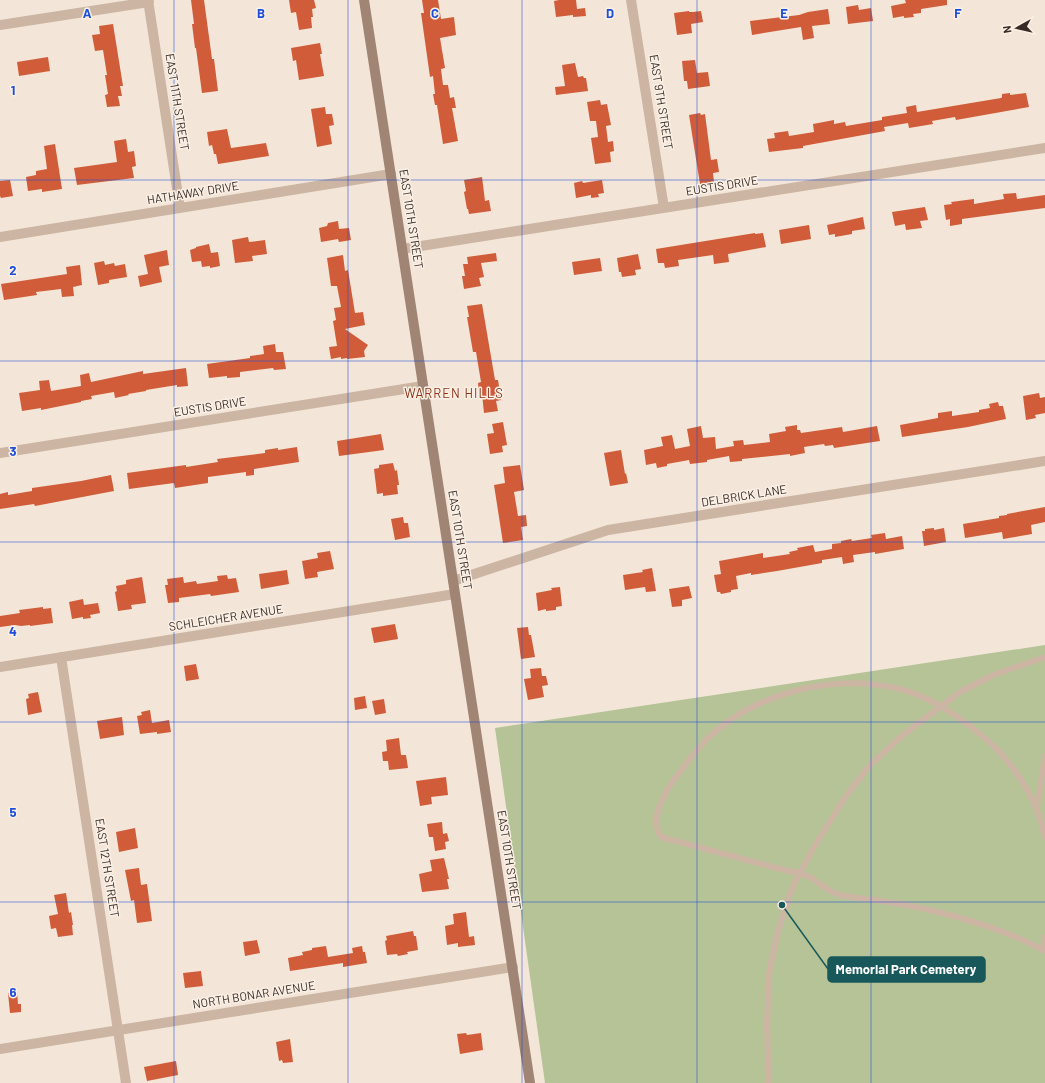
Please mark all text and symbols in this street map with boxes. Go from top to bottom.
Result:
text: A [83,5,92,21]
text: B [257,5,265,21]
text: C [431,5,439,21]
text: D [606,5,614,21]
text: E [780,5,788,21]
text: F [954,5,962,21]
north arrow [997,8,1037,48]
text: N [1000,25,1014,34]
street label: EAST 11TH STREET [163,52,193,151]
street label: EAST 9TH STREET [648,53,676,150]
text: 1 [11,82,15,98]
street label: EAST 10TH STREET [397,168,427,270]
street label: EUSTIS DRIVE [685,172,759,198]
street label: HATHAWAY DRIVE [146,178,240,206]
text: 2 [9,262,17,278]
district label: WARREN HILLS [404,385,504,401]
street label: EUSTIS DRIVE [173,393,247,419]
text: 3 [9,443,17,459]
street label: DELBRICK LANE [700,481,788,509]
street label: EAST 10TH STREET [446,489,476,591]
street label: SCHLEICHER AVENUE [168,601,284,633]
text: 4 [9,623,17,639]
text: 5 [9,804,17,820]
street label: EAST 10TH STREET [495,809,525,911]
street label: EAST 12TH STREET [93,817,123,919]
callout: Memorial Park Cemetery [828,957,985,982]
text: Memorial Park Cemetery [836,961,977,977]
street label: NORTH BONAR AVENUE [191,977,316,1011]
text: 6 [10,984,17,1000]

